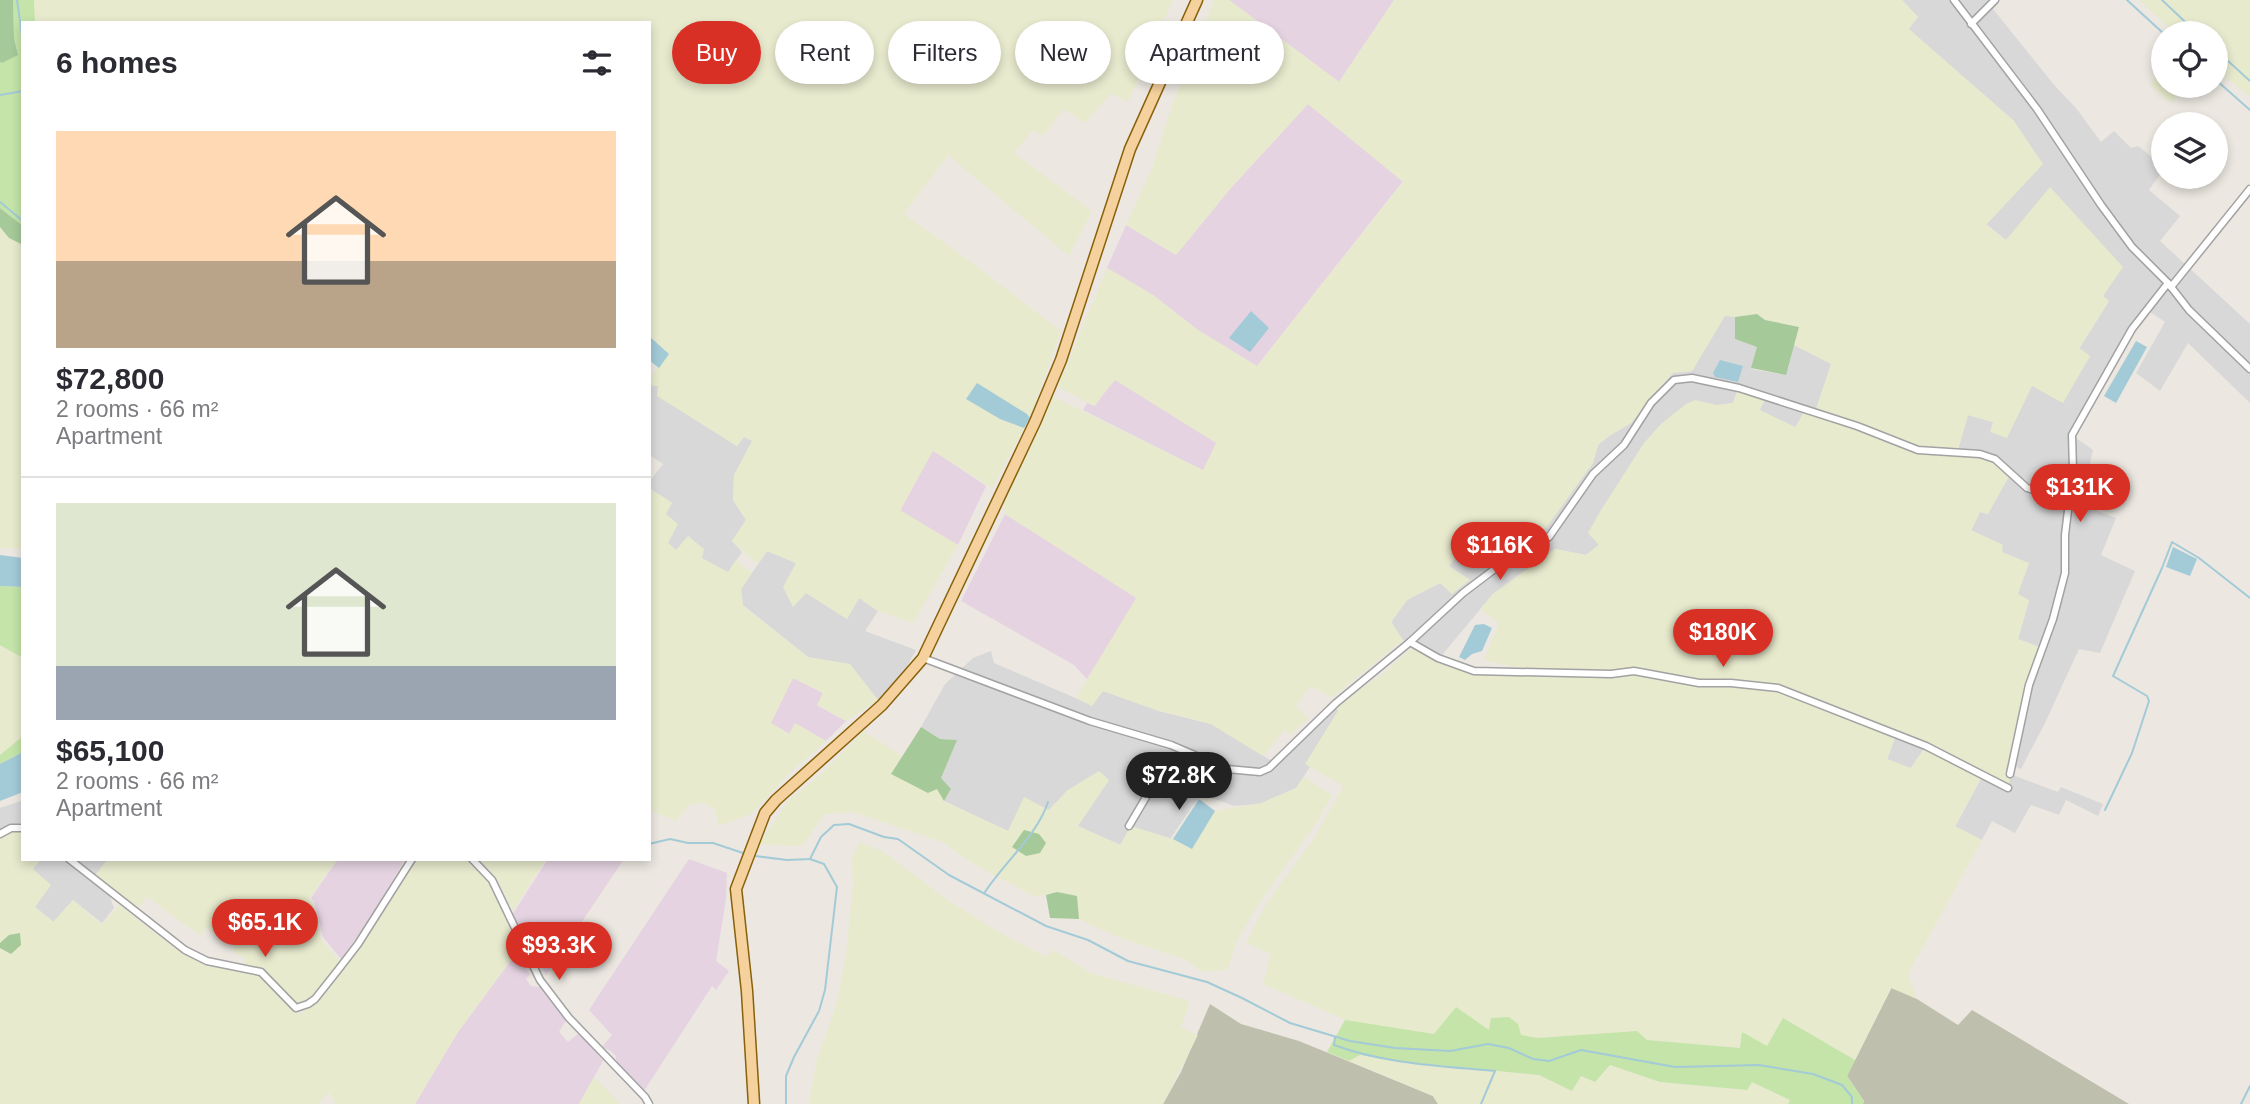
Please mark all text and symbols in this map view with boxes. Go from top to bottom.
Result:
chip: Buy [672,21,761,84]
chip: Rent [775,21,874,84]
chip: Filters [888,21,1001,84]
chip: New [1015,21,1111,84]
chip: Apartment [1125,21,1284,84]
map controls [2151,21,2228,189]
button: locate [2151,21,2228,98]
icon: filters [578,44,616,82]
text: 6 homes [56,46,178,79]
button: layers [2151,112,2228,189]
icon: home [273,177,399,303]
text: $72,800 [56,362,164,395]
text: 2 rooms · 66 m² [56,396,218,422]
text: Apartment [56,423,162,449]
pin: $131K [2031,464,2129,524]
text: $131K [2046,474,2114,500]
pin: $116K [1451,522,1549,582]
text: $116K [1467,532,1533,558]
icon: home [273,549,399,675]
pin: $180K [1674,610,1772,669]
text: $180K [1689,619,1757,645]
text: $65,100 [56,734,164,767]
pin: $72.8K [1122,752,1236,812]
text: $72.8K [1142,762,1216,788]
text: 2 rooms · 66 m² [56,768,218,794]
text: Apartment [56,795,162,821]
pin: $65.1K [208,900,322,959]
text: $65.1K [228,909,302,935]
pin: $93.3K [502,922,616,982]
text: $93.3K [522,932,596,958]

